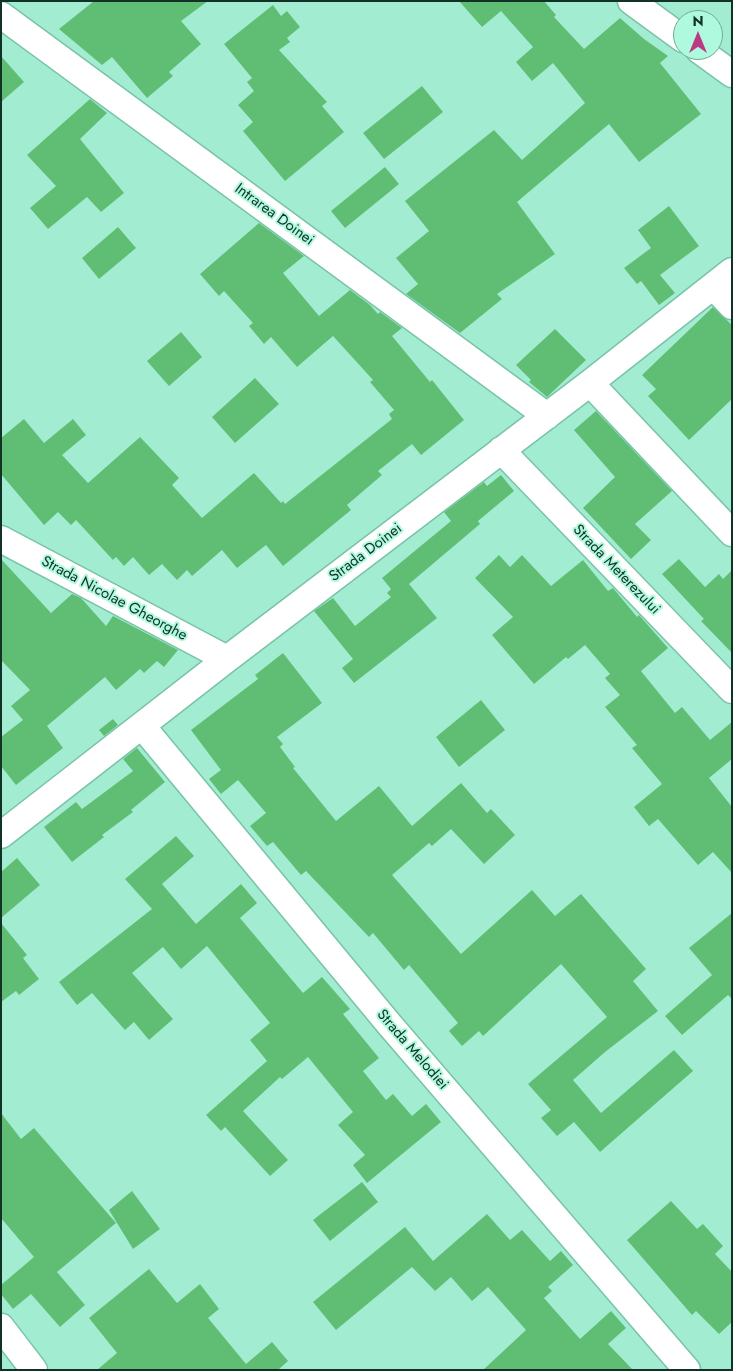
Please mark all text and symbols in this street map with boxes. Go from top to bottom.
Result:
north arrow [673,10,723,60]
text: N [692,11,704,31]
street label: Intrarea Doinei [231,180,317,250]
street label: Strada Doinei [326,520,406,586]
street label: Strada Meterezului [569,521,663,619]
street label: Strada Nicolae Gheorghe [38,553,190,645]
street label: Strada Melodiei [372,1006,452,1094]

